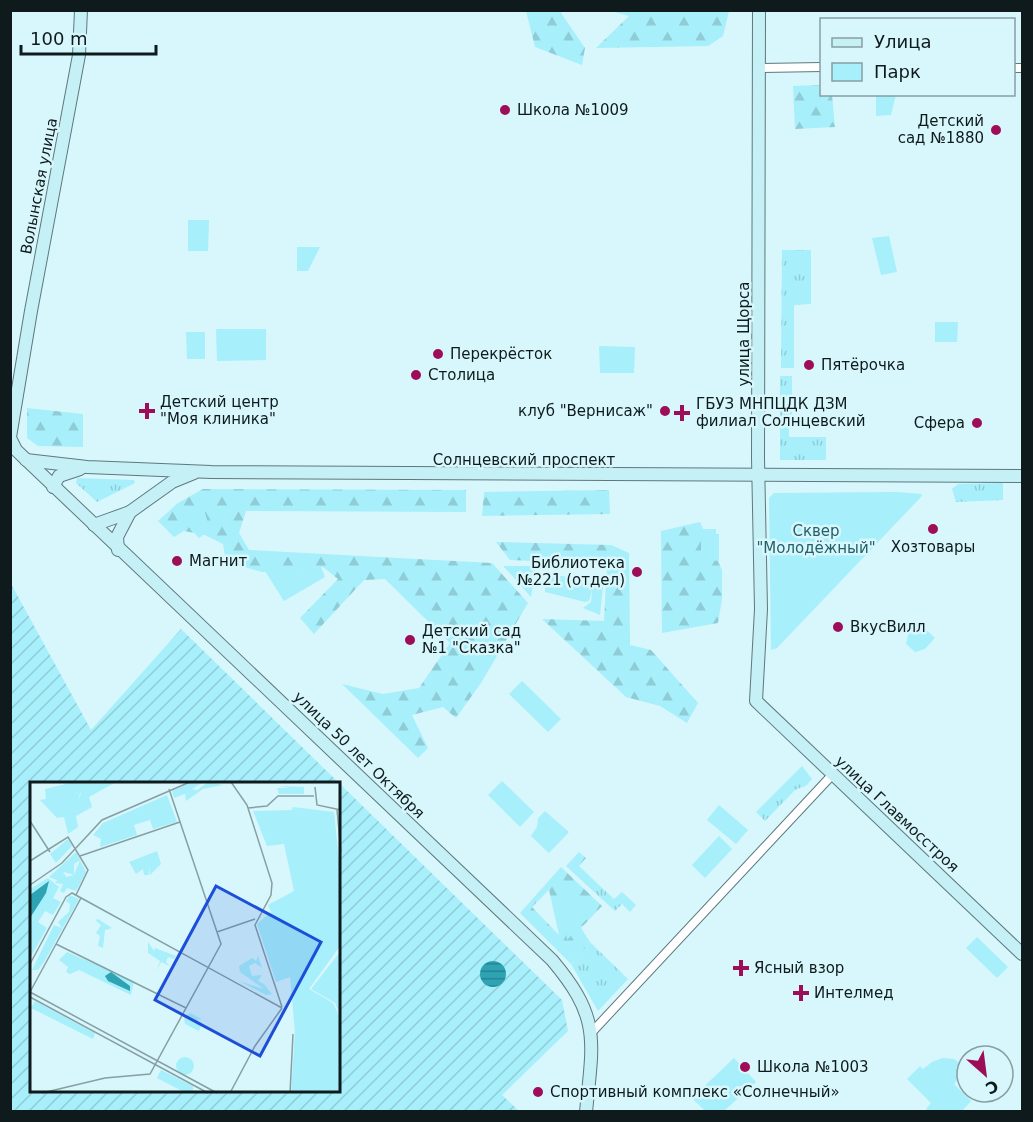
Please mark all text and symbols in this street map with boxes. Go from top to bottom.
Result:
scale bar [21,18,156,56]
legend [820,18,1015,96]
text: 100 m [30,28,88,49]
text: Улица [874,31,931,52]
text: Парк [874,61,921,82]
place label: Школа №1009 [517,101,629,119]
marker: Школа №1009 [498,103,512,117]
place label: Детский сад №1880 [898,112,984,147]
street label: Волынская улица [17,116,61,256]
marker: Детский сад №1880 [989,123,1003,137]
street label: улица Щорса [735,282,753,386]
place label: Перекрёсток [450,345,552,363]
marker: Перекрёсток [431,347,445,361]
place label: Пятёрочка [821,356,905,374]
marker: Пятёрочка [802,358,816,372]
place label: Столица [428,366,495,384]
marker: Столица [409,368,423,382]
place label: Детский центр "Моя клиника" [160,393,279,428]
place label: ГБУЗ МНПЦДК ДЗМ филиал Солнцевский [696,395,866,430]
marker: Детский центр "Моя клиника" [138,402,156,420]
place label: клуб "Вернисаж" [518,402,653,420]
marker: клуб "Вернисаж" [658,404,672,418]
marker: ГБУЗ МНПЦДК ДЗМ филиал Солнцевский [673,404,691,422]
place label: Сфера [914,414,965,432]
marker: Сфера [970,416,984,430]
street label: Солнцевский проспект [433,451,616,469]
park label: Сквер "Молодёжный" [756,522,876,557]
marker: Хозтовары [926,522,940,536]
place label: Хозтовары [891,538,975,556]
place label: Магнит [189,552,248,570]
marker: Магнит [170,554,184,568]
place label: Библиотека №221 (отдел) [517,554,625,589]
marker: Библиотека №221 (отдел) [630,565,644,579]
place label: ВкусВилл [850,618,926,636]
marker: ВкусВилл [831,620,845,634]
place label: Детский сад №1 "Сказка" [422,622,521,657]
marker: Детский сад №1 "Сказка" [403,633,417,647]
street label: улица 50 лет Октября [290,688,428,822]
street label: улица Главмосстроя [831,752,963,876]
inset map [30,782,340,1092]
marker: Ясный взор [732,959,750,977]
place label: Ясный взор [754,959,844,977]
marker: Интелмед [792,984,810,1002]
place label: Интелмед [814,984,894,1002]
north arrow [955,1044,1015,1104]
place label: Школа №1003 [757,1058,869,1076]
marker: Школа №1003 [738,1060,752,1074]
text: С [982,1076,1001,1098]
place label: Спортивный комплекс «Солнечный» [550,1083,840,1101]
marker: Спортивный комплекс «Солнечный» [531,1085,545,1099]

